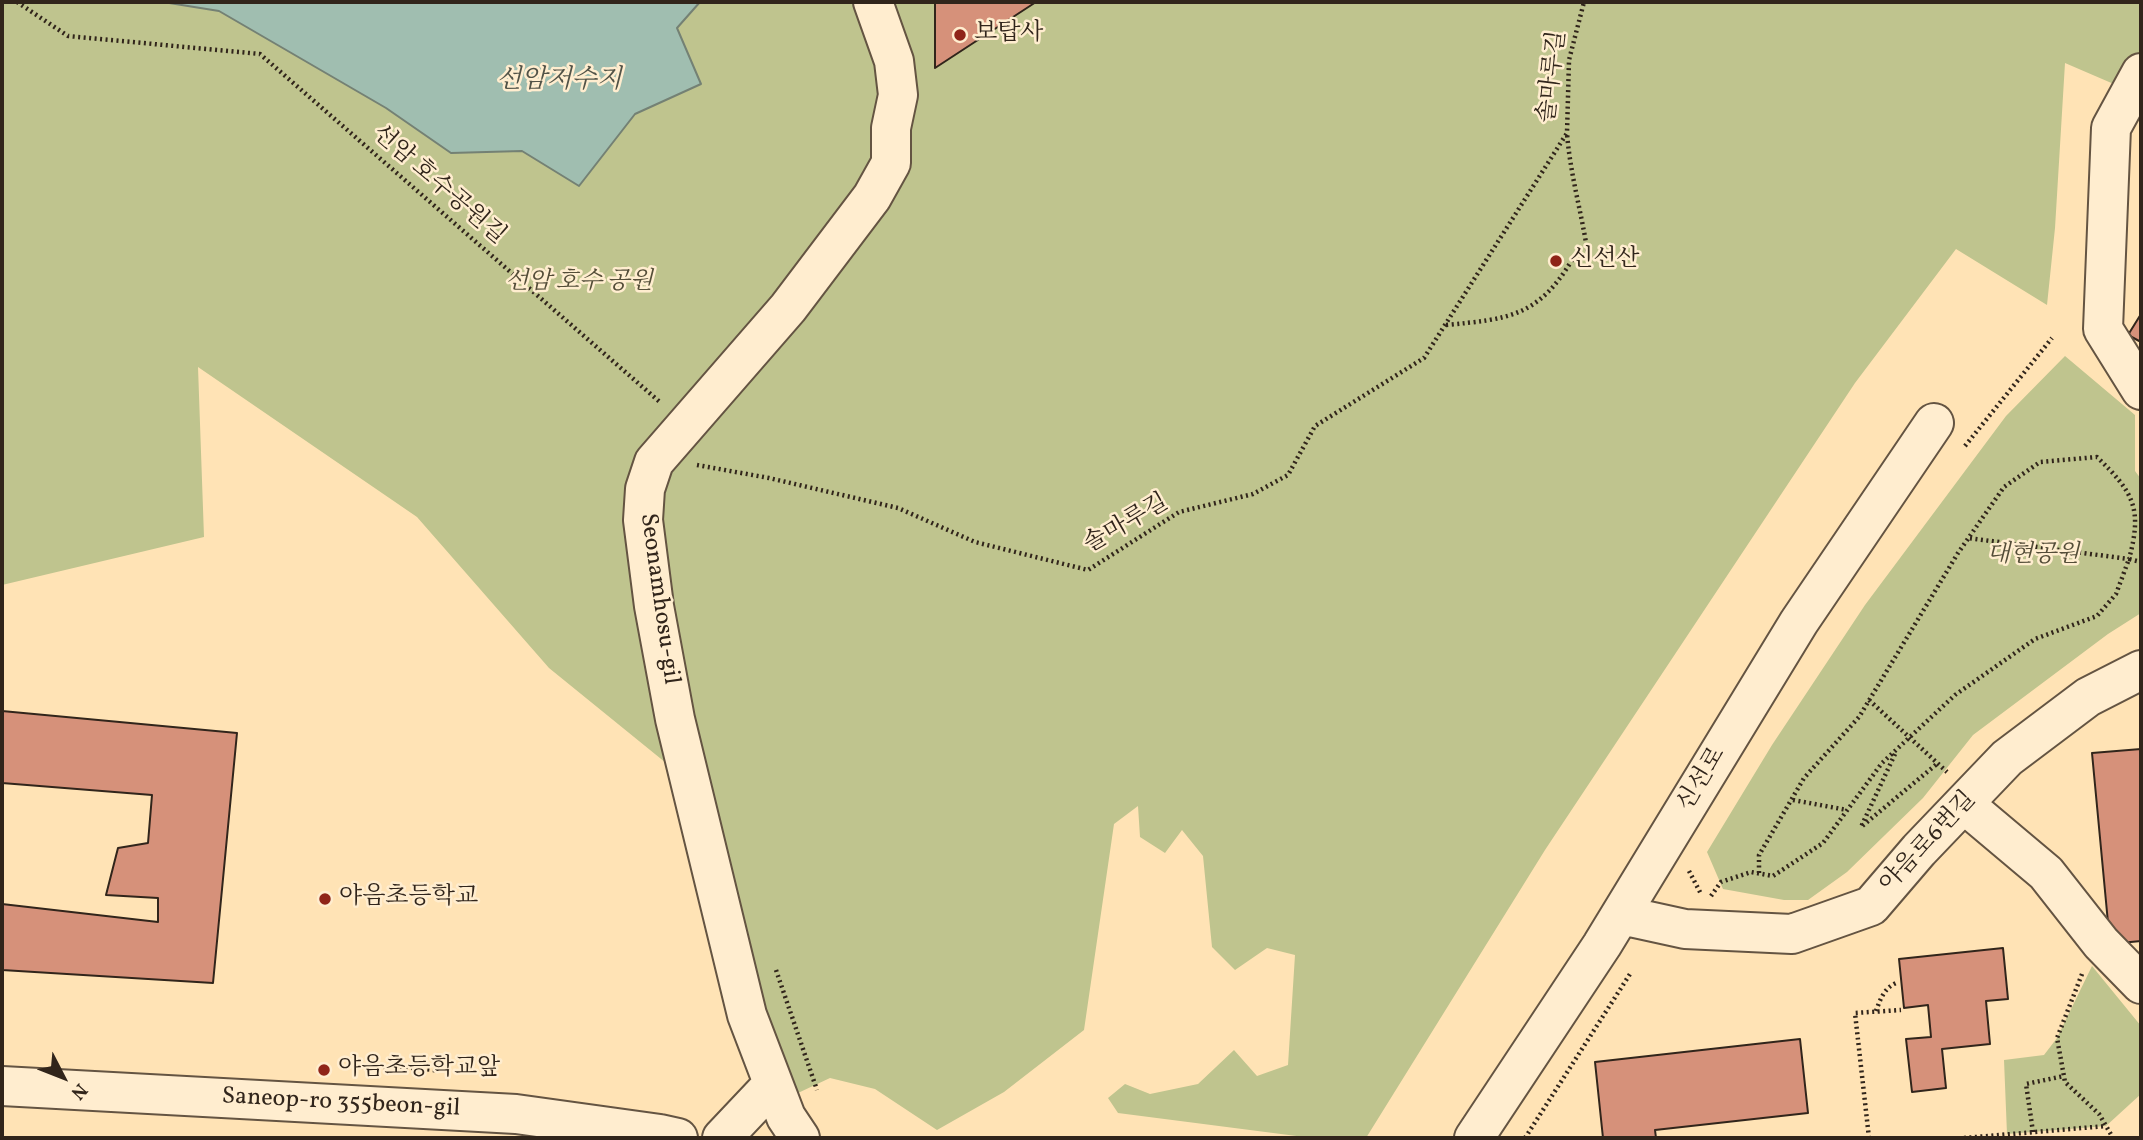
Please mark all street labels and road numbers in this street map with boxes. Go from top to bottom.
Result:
street label: 솔마루길 [1534,29,1574,125]
street label: 선암 호수공원길 [366,120,510,252]
street label: 솔마루길 [1080,489,1174,561]
street label: Seonamhosu-gil [632,512,684,686]
street label: 신선로 [1673,743,1733,817]
street label: 야음로6번길 [1875,786,1983,900]
street label: Saneop-ro 355beon-gil [221,1083,461,1125]

